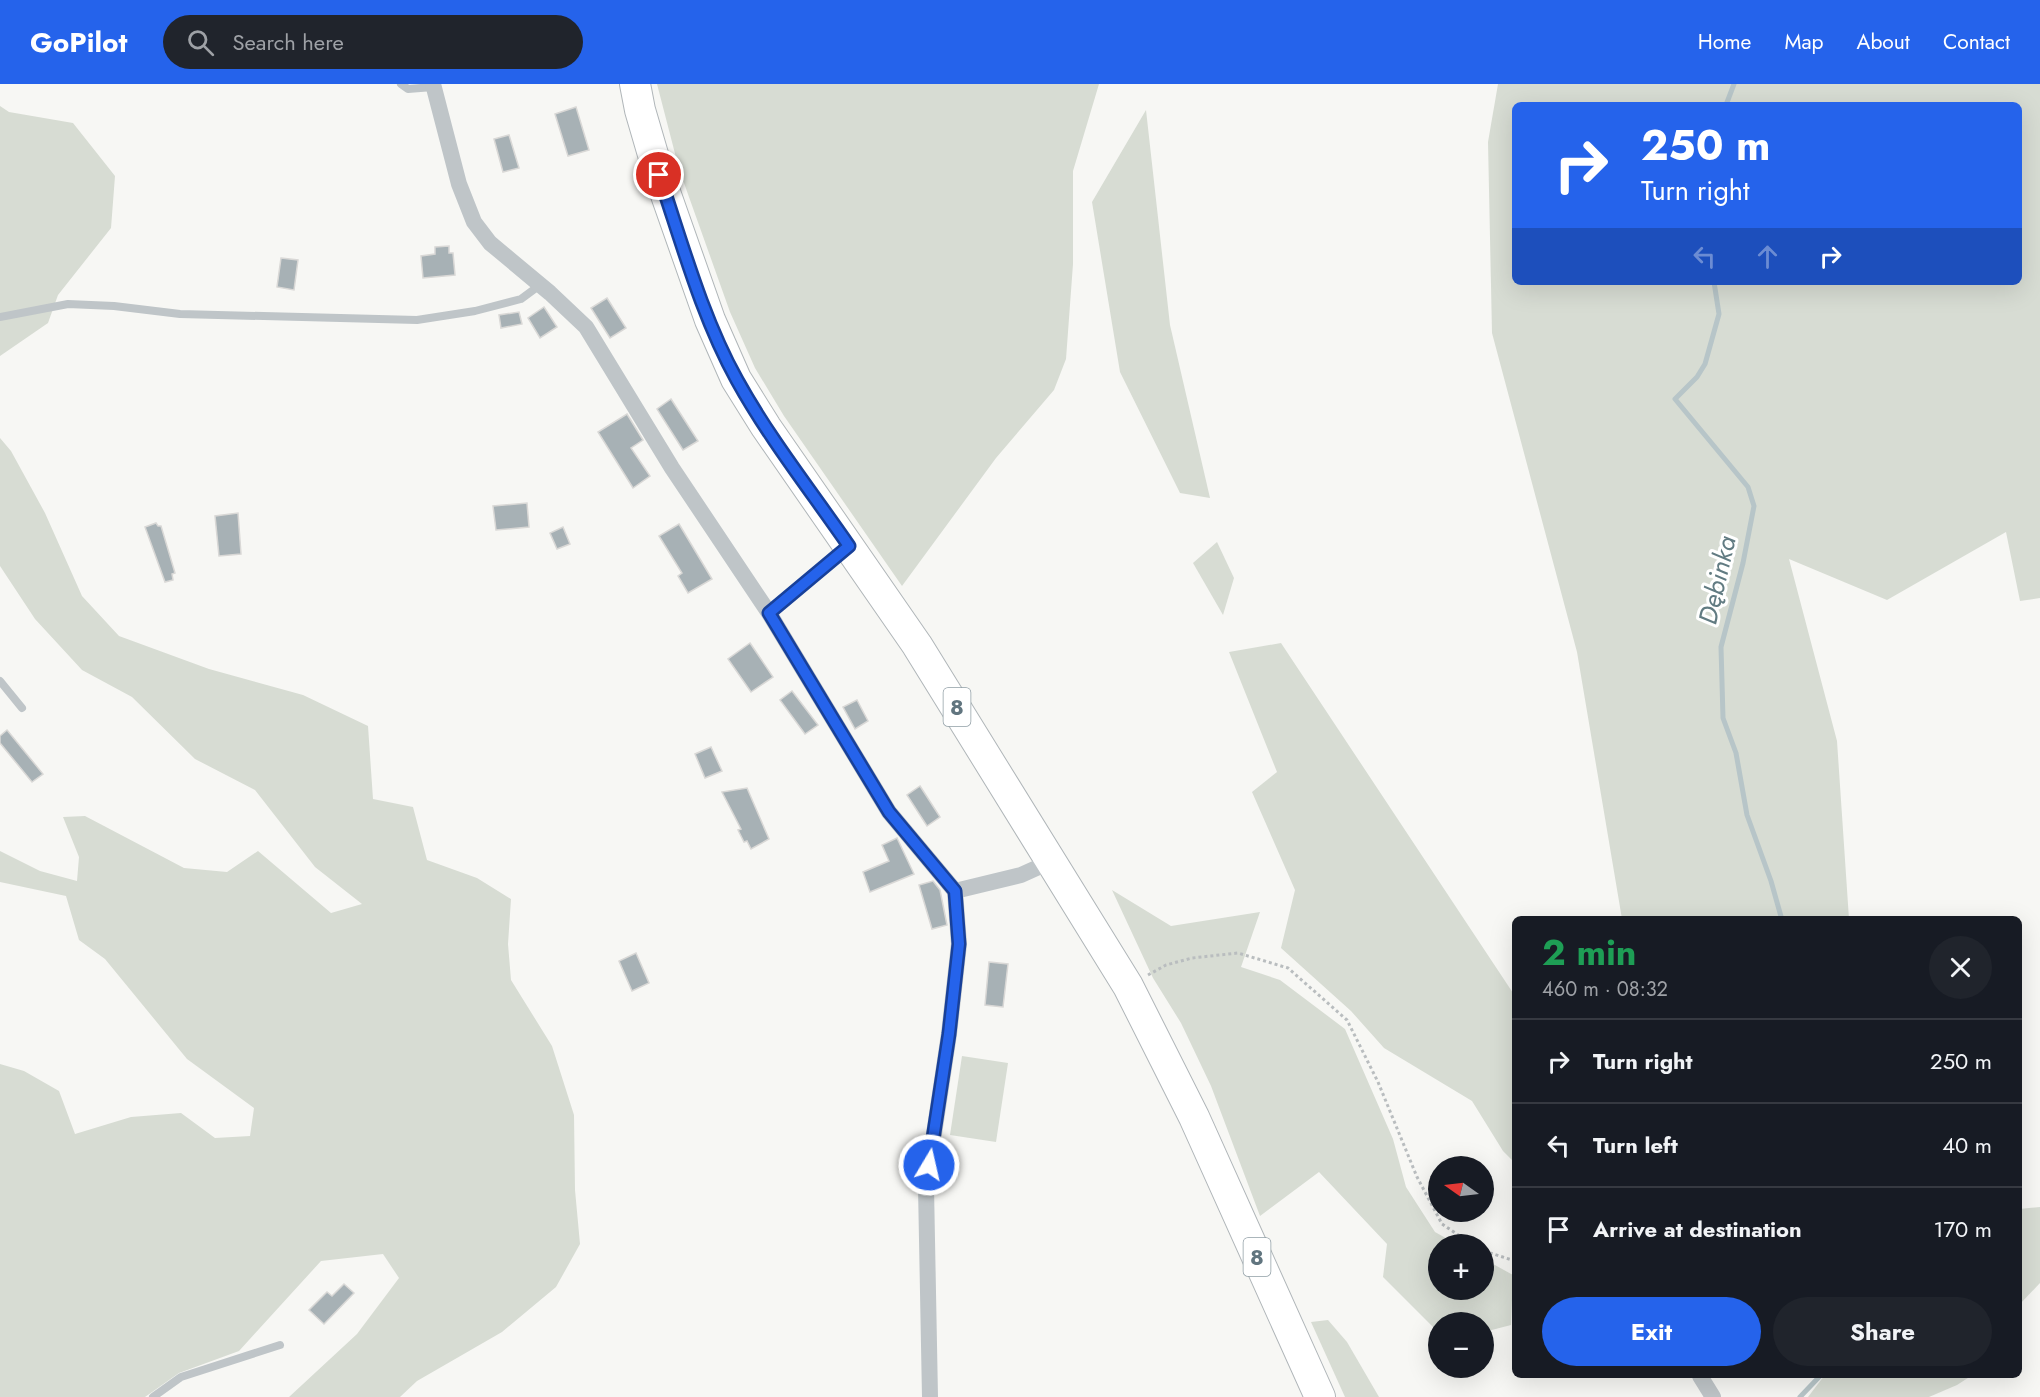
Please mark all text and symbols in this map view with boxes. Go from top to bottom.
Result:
search box [163,15,583,69]
text: GoPilot [30,22,127,63]
icon: search [184,26,217,59]
text: Search here [232,26,344,58]
text: Home [1698,27,1751,57]
text: Map [1784,27,1824,57]
text: About [1857,27,1910,57]
text: Contact [1943,27,2010,57]
text: 250 m [1641,115,1771,176]
icon: right [1542,126,1620,204]
pin [633,149,684,200]
icon: arrive [642,158,675,191]
text: Turn right [1641,171,1749,210]
icon: left [1688,240,1721,273]
icon: ahead [1751,240,1784,273]
icon: right [1814,240,1847,273]
water label: Dębinka [1688,531,1746,628]
road number: 8 [944,688,970,726]
text: 2 min [1542,926,1637,978]
button: close [1929,936,1992,999]
text: 460 m · 08:32 [1542,975,1668,1004]
icon: right [1542,1045,1575,1078]
text: Turn right [1593,1045,1693,1077]
text: 250 m [1930,1045,1992,1077]
icon: left [1542,1129,1575,1162]
text: Turn left [1593,1129,1678,1161]
text: 40 m [1942,1129,1992,1161]
position arrow [897,1133,961,1197]
north arrow [1428,1156,1494,1222]
map controls [1428,1156,1494,1378]
icon: arrive [1542,1213,1575,1246]
text: Arrive at destination [1593,1213,1802,1245]
text: 170 m [1934,1213,1992,1245]
button: + [1428,1234,1494,1300]
road number: 8 [1244,1238,1270,1276]
button: Exit [1542,1297,1761,1366]
button: Share [1773,1297,1992,1366]
button: − [1428,1312,1494,1378]

